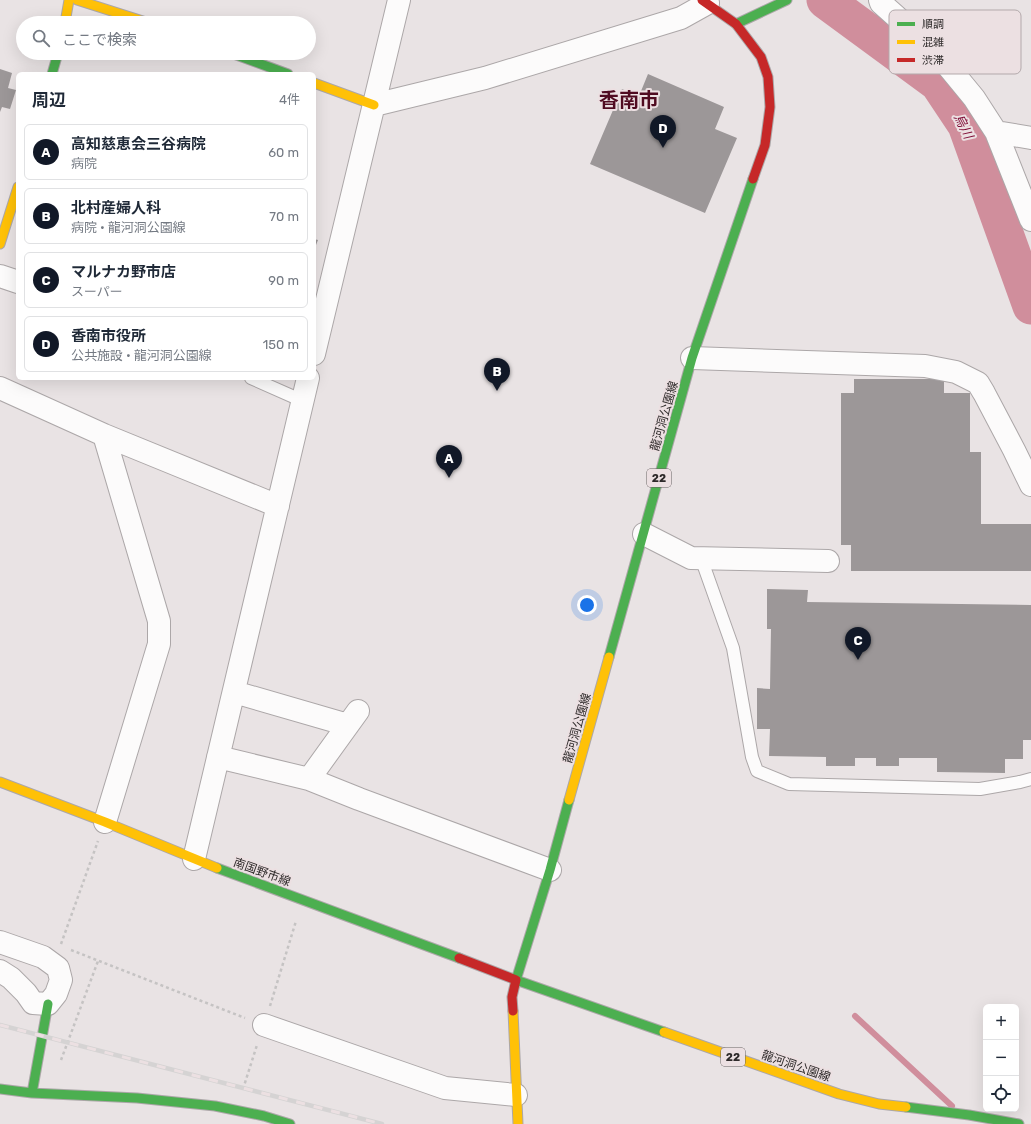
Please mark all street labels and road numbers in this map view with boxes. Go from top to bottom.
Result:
street label: 龍河洞公園線 [647,379,681,453]
road number: 22 [647,469,671,487]
street label: 龍河洞公園線 [560,691,594,765]
street label: 南国野市線 [231,855,293,889]
road number: 22 [721,1048,745,1066]
street label: 龍河洞公園線 [760,1048,832,1084]

